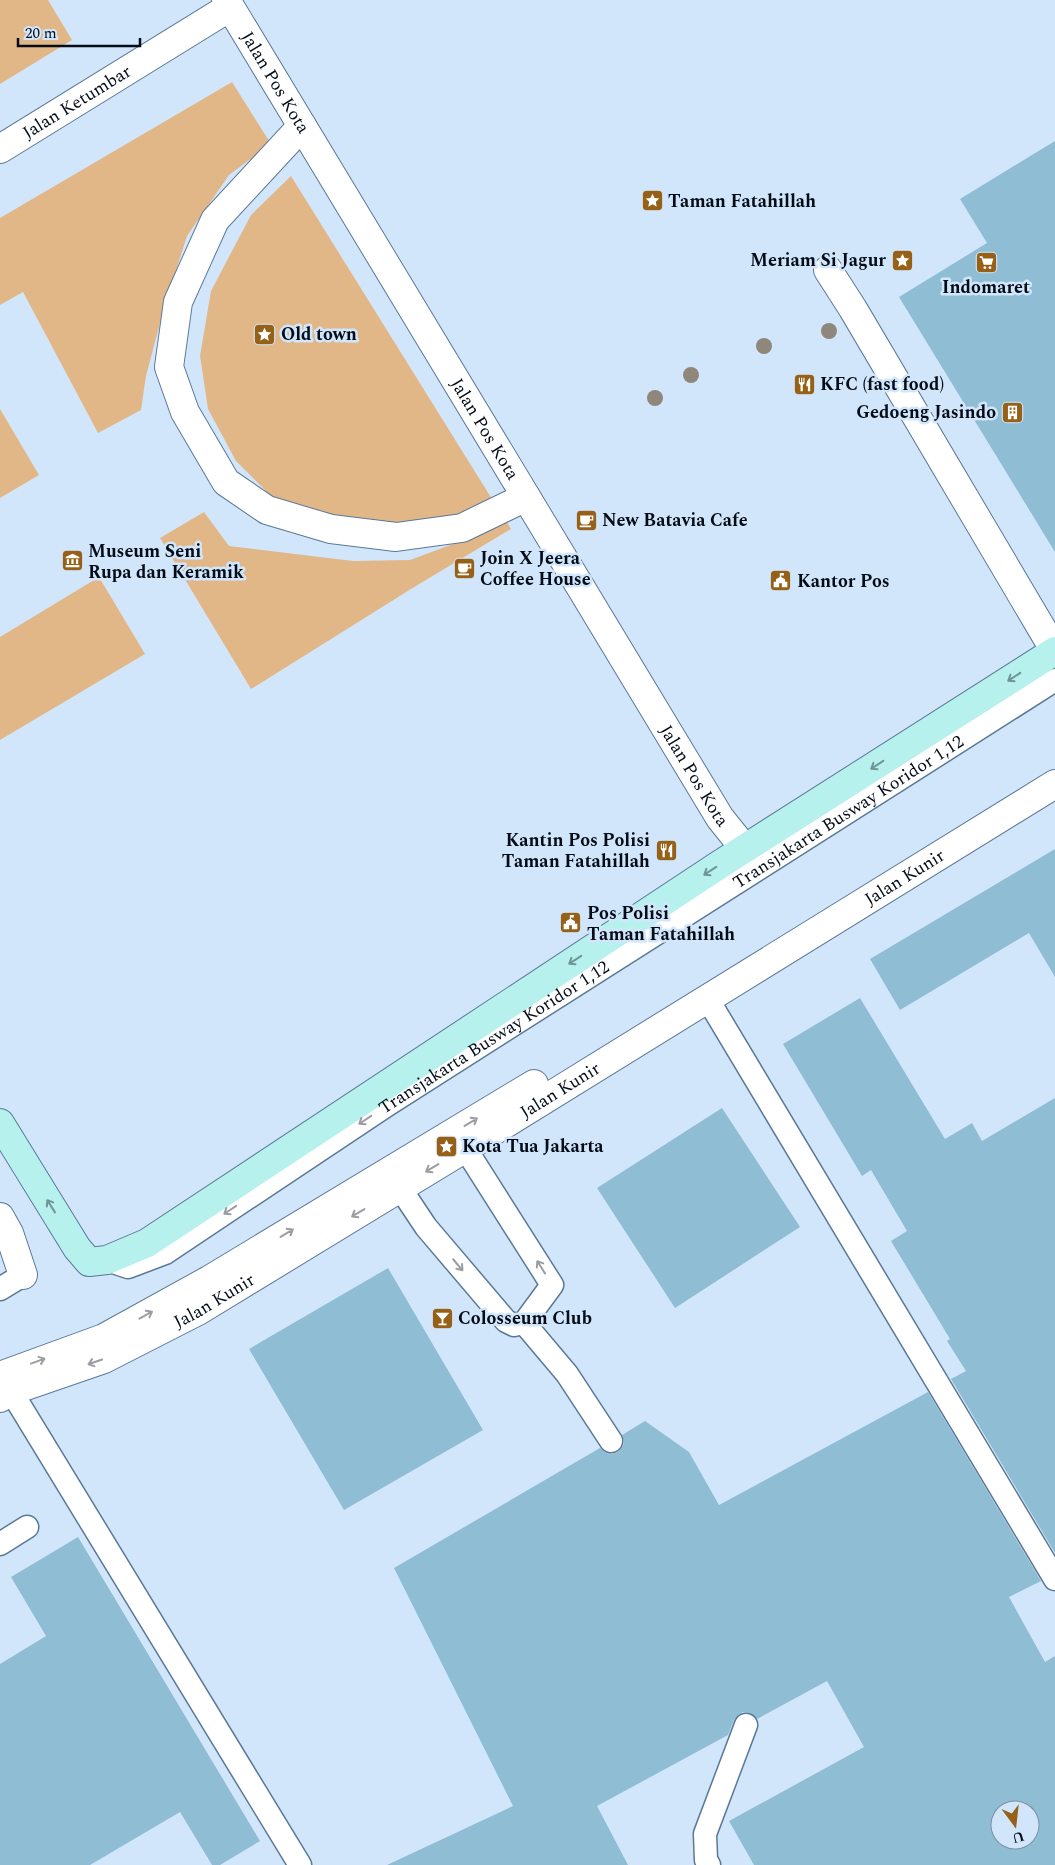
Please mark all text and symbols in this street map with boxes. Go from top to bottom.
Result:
scale bar [18,15,140,47]
text: 20 m [25,22,57,45]
street label: Jalan Pos Kota [234,26,317,139]
street label: Jalan Ketumbar [17,58,136,146]
place label: Taman Fatahillah [668,188,816,215]
place icon: Taman Fatahillah [640,189,664,213]
place label: Meriam Si Jagur [750,247,886,274]
place icon: Meriam Si Jagur [890,248,914,272]
supermarket icon: Indomaret [974,250,998,274]
place label: Indomaret [942,274,1030,301]
place label: Old town [281,321,357,348]
place icon: Old town [253,322,277,346]
place label: KFC (fast food) [820,371,944,398]
restaurant icon: KFC (fast food) [792,372,816,396]
street label: Jalan Pos Kota [444,373,526,485]
place label: Gedoeng Jasindo [856,399,996,426]
building icon: Gedoeng Jasindo [1000,400,1024,424]
place label: New Batavia Cafe [602,507,748,534]
cafe icon: New Batavia Cafe [574,508,598,532]
place label: Museum Seni Rupa dan Keramik [88,538,244,586]
place label: Join X Jeera Coffee House [480,545,591,593]
museum icon: Museum Seni Rupa dan Keramik [60,549,84,573]
cafe icon: Join X Jeera Coffee House [452,556,476,580]
place label: Kantor Pos [797,568,890,595]
public building icon: Kantor Pos [769,569,793,593]
one-way arrow [1007,672,1021,682]
street label: Jalan Pos Kota [653,719,736,833]
street label: Transjakarta Busway Koridor 1,12 [727,728,969,895]
one-way arrow [870,759,884,770]
place label: Kantin Pos Polisi Taman Fatahillah [502,827,650,875]
restaurant icon: Kantin Pos Polisi Taman Fatahillah [654,838,678,862]
street label: Jalan Kunir [859,842,950,912]
one-way arrow [704,866,718,876]
place label: Pos Polisi Taman Fatahillah [587,900,735,948]
public building icon: Pos Polisi Taman Fatahillah [559,911,583,935]
street label: Transjakarta Busway Koridor 1,12 [373,953,614,1121]
one-way arrow [568,955,582,966]
street label: Jalan Kunir [515,1055,605,1125]
one-way arrow [358,1115,372,1125]
one-way arrow [463,1116,477,1126]
place label: Kota Tua Jakarta [462,1133,604,1160]
place icon: Kota Tua Jakarta [434,1134,458,1158]
one-way arrow [426,1163,440,1173]
one-way arrow [46,1199,56,1213]
one-way arrow [223,1205,237,1215]
one-way arrow [351,1208,365,1218]
one-way arrow [279,1228,293,1238]
one-way arrow [452,1258,463,1271]
one-way arrow [536,1260,546,1274]
street label: Jalan Kunir [169,1266,260,1335]
place label: Colosseum Club [458,1305,592,1332]
bar icon: Colosseum Club [430,1306,454,1330]
one-way arrow [139,1309,153,1319]
one-way arrow [30,1356,45,1365]
one-way arrow [88,1358,103,1367]
north arrow [990,1800,1040,1850]
text: U [1010,1825,1027,1849]

